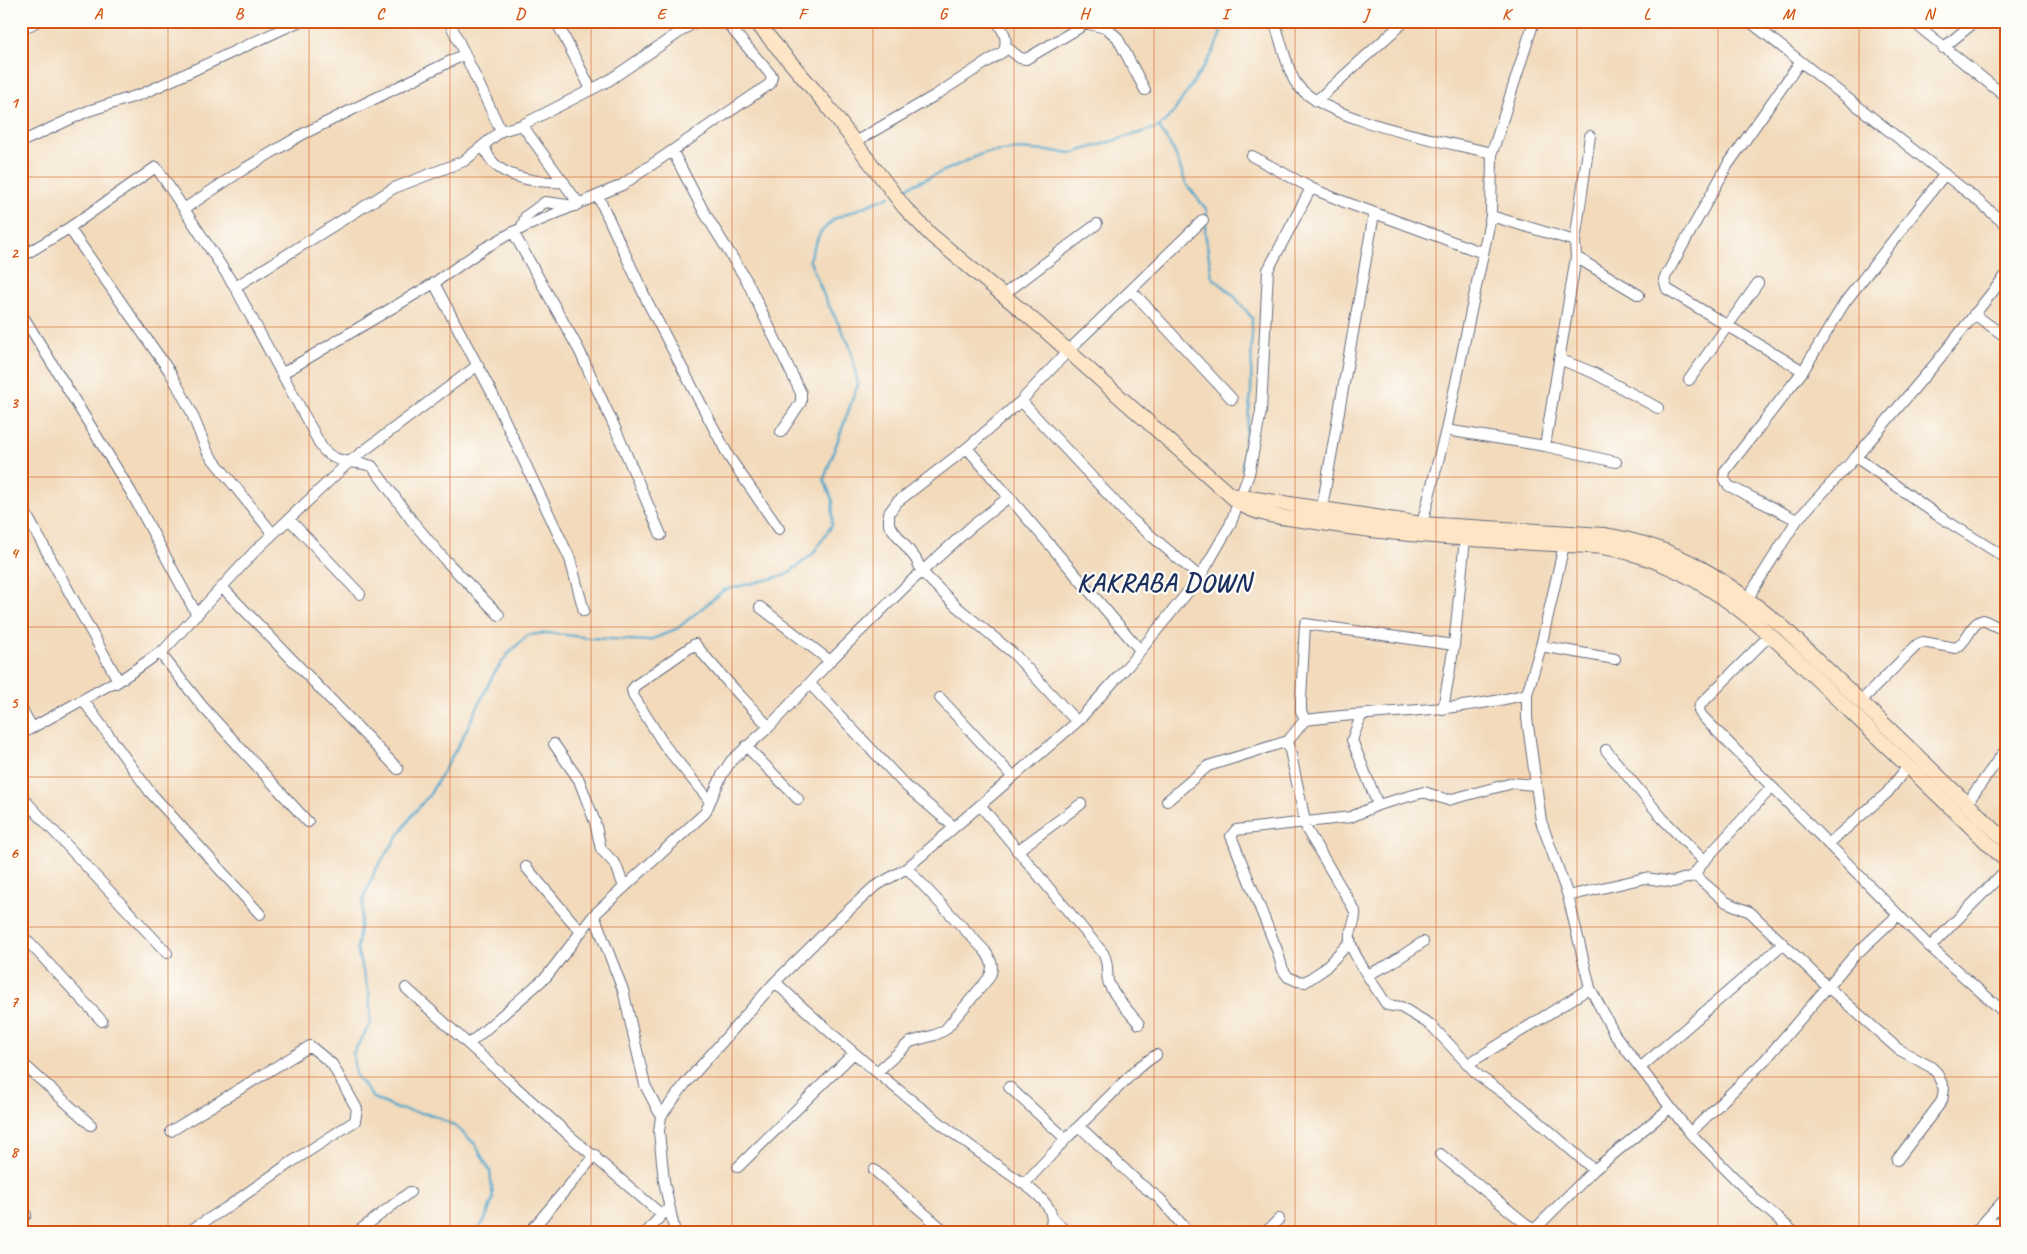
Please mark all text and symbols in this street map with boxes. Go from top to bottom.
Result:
text: A [94,4,104,24]
text: B [235,4,245,24]
text: C [376,4,386,24]
text: D [515,4,526,24]
text: E [657,4,668,24]
text: F [798,4,809,24]
text: G [939,4,949,24]
text: H [1079,4,1091,24]
text: I [1222,4,1232,24]
text: J [1362,4,1371,24]
text: K [1502,4,1514,24]
text: L [1644,4,1652,24]
text: M [1782,4,1796,24]
text: N [1924,4,1937,24]
text: 1 [10,93,19,113]
text: 2 [10,243,19,263]
text: 3 [10,393,19,413]
text: 4 [10,543,19,563]
district label: KAKRABA DOWN [1077,566,1255,599]
text: 5 [11,693,20,713]
text: 6 [10,843,19,863]
text: 7 [10,992,19,1012]
text: 8 [10,1142,19,1162]

